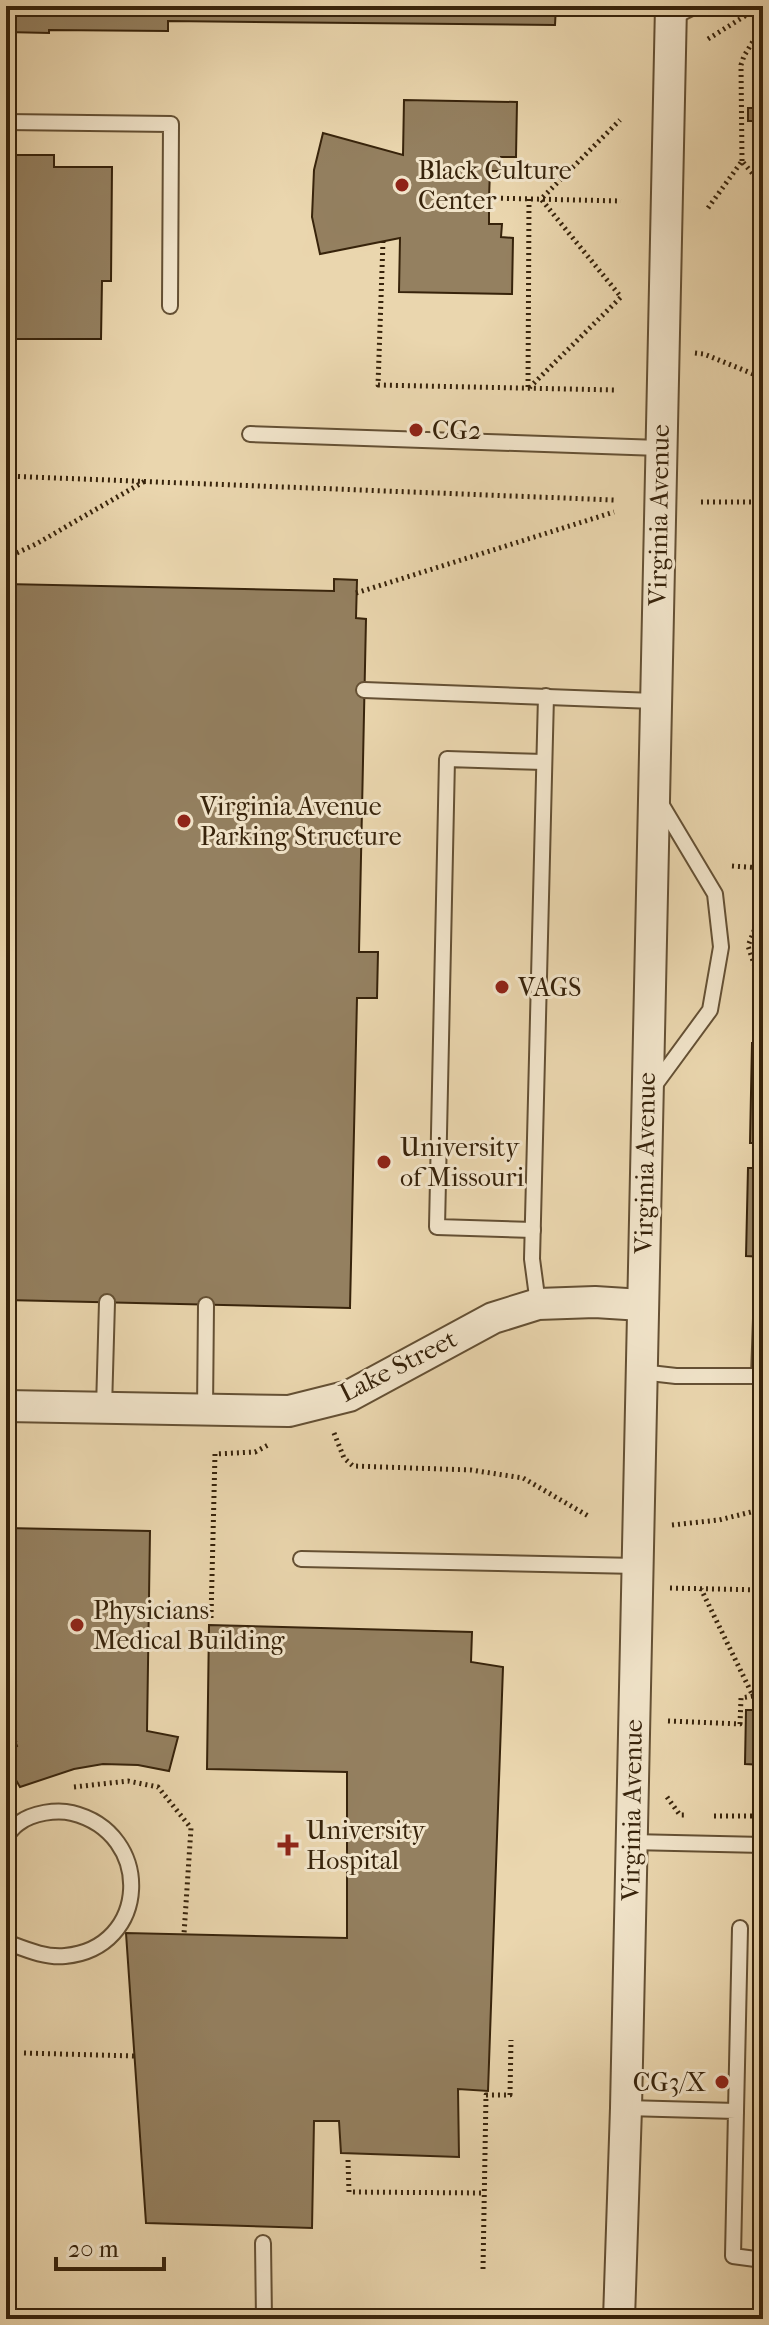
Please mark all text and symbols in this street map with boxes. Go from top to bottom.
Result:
place label: Black Culture Center [418,155,572,216]
marker: Black Culture Center [393,176,411,194]
place label: CG2 [432,415,481,446]
marker: CG2 [407,421,425,439]
street label: Virginia Avenue [642,424,676,607]
place label: Virginia Avenue Parking Structure [199,791,402,852]
marker: Virginia Avenue Parking Structure [175,812,193,830]
place label: VAGS [517,972,582,1003]
marker: VAGS [493,978,511,996]
street label: Virginia Avenue [628,1072,662,1255]
place label: University of Missouri [400,1132,525,1193]
marker: University of Missouri [375,1153,393,1171]
street label: Lake Street [334,1323,463,1409]
place label: Physicians Medical Building [93,1595,286,1656]
marker: Physicians Medical Building [68,1616,86,1634]
street label: Virginia Avenue [615,1719,649,1902]
place label: University Hospital [306,1815,426,1876]
marker: University Hospital [277,1834,299,1856]
place label: CG3/X [633,2067,706,2098]
marker: CG3/X [713,2073,731,2091]
scale bar [56,2221,164,2271]
text: 20 m [68,2235,119,2263]

